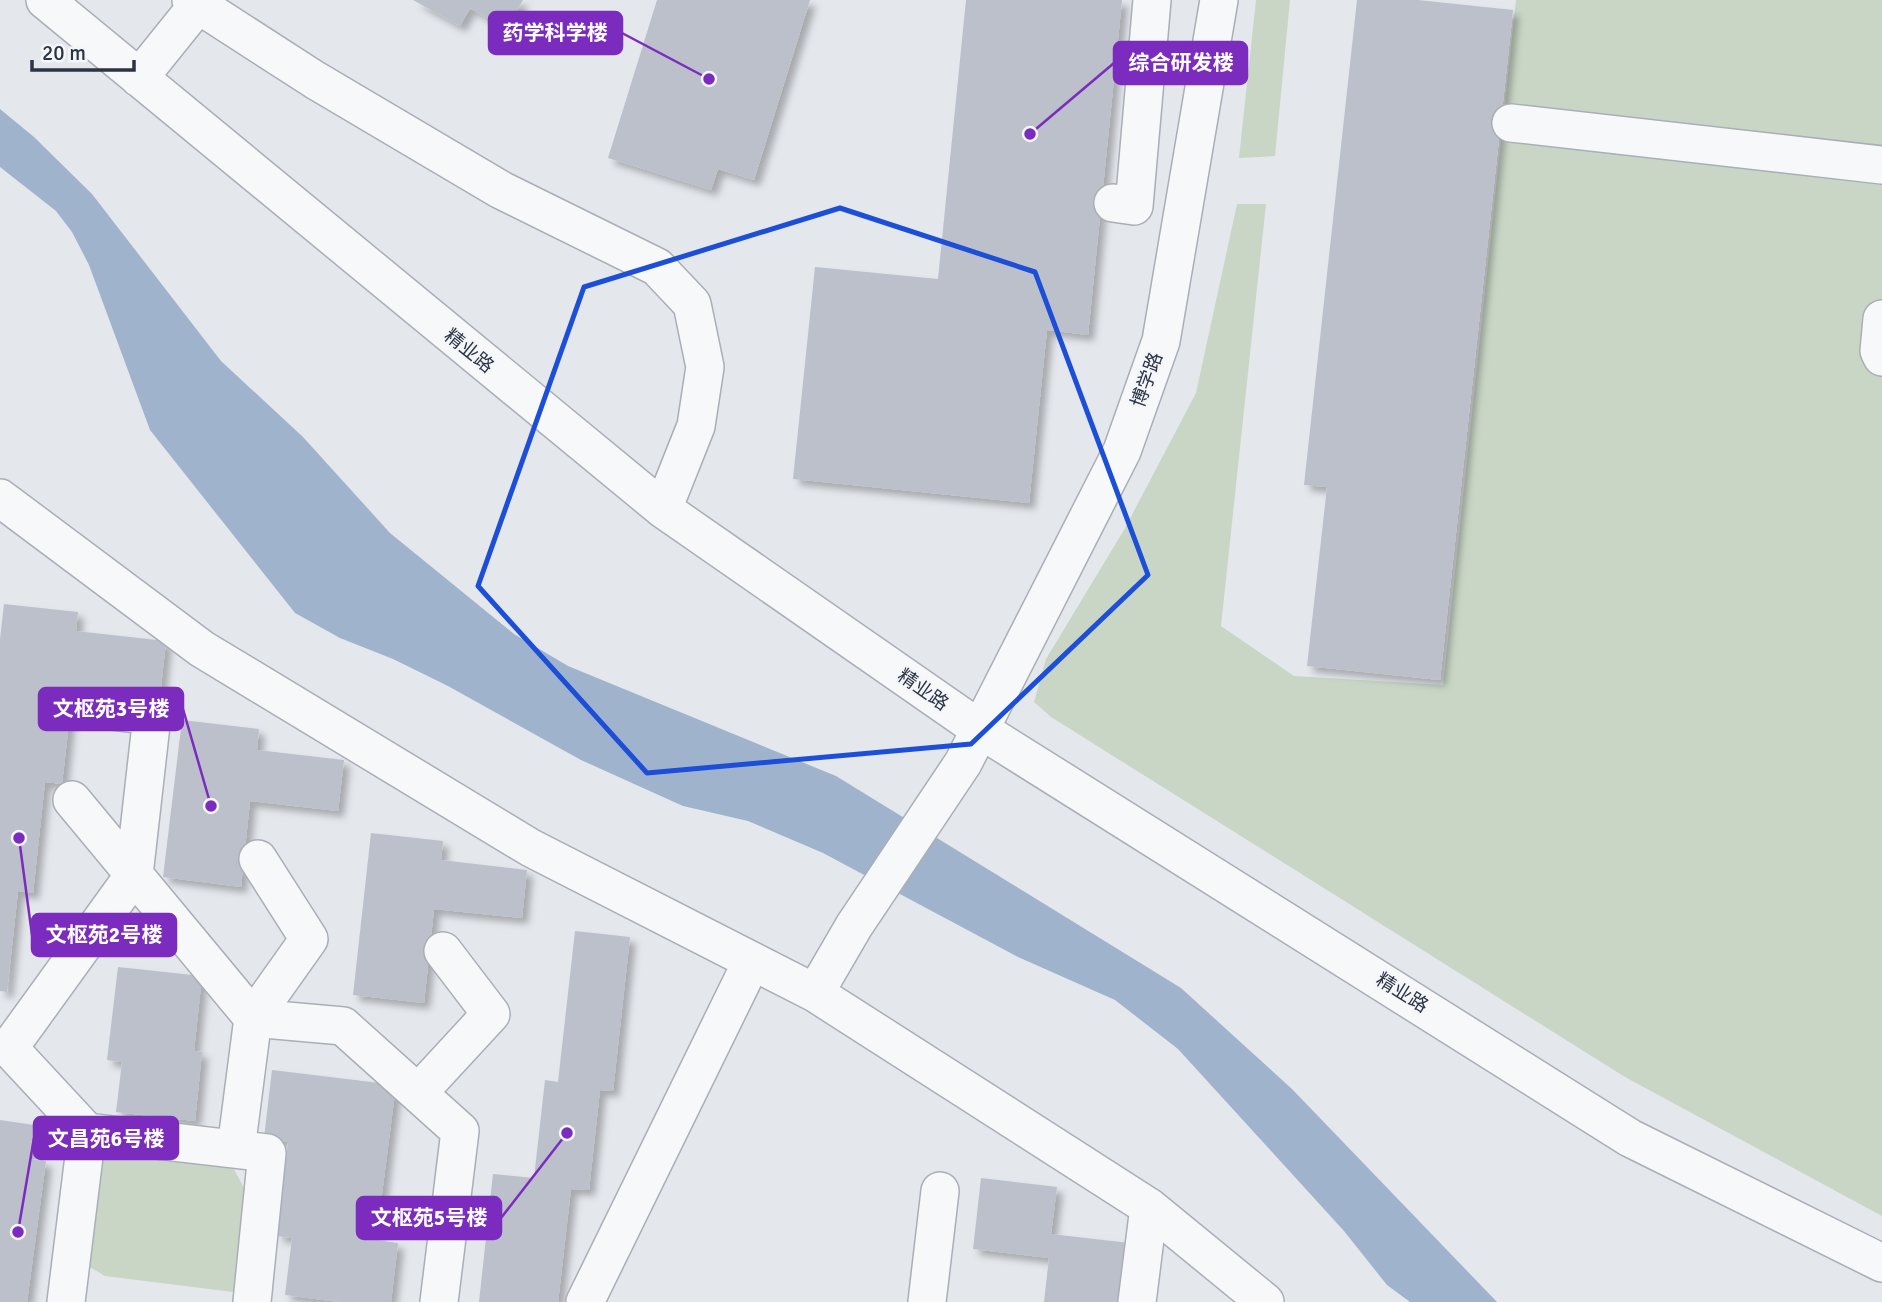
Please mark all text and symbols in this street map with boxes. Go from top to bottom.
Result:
callout: 药学科学楼 [489,12,622,54]
text: 药学科学楼 [503,20,608,46]
scale bar [32,28,133,72]
text: 20 m [42,40,86,66]
callout: 综合研发楼 [1114,42,1247,84]
text: 综合研发楼 [1129,50,1234,76]
street label: 精业路 [439,324,499,378]
street label: 博学路 [1126,349,1168,411]
street label: 精业路 [893,664,953,716]
callout: 文枢苑3号楼 [39,688,183,730]
text: 文枢苑3号楼 [53,696,169,722]
callout: 文枢苑2号楼 [32,914,176,956]
text: 文枢苑2号楼 [46,922,162,948]
street label: 精业路 [1371,968,1433,1018]
callout: 文昌苑6号楼 [34,1117,178,1159]
text: 文昌苑6号楼 [48,1126,164,1152]
callout: 文枢苑5号楼 [357,1197,501,1239]
text: 文枢苑5号楼 [371,1205,487,1231]

